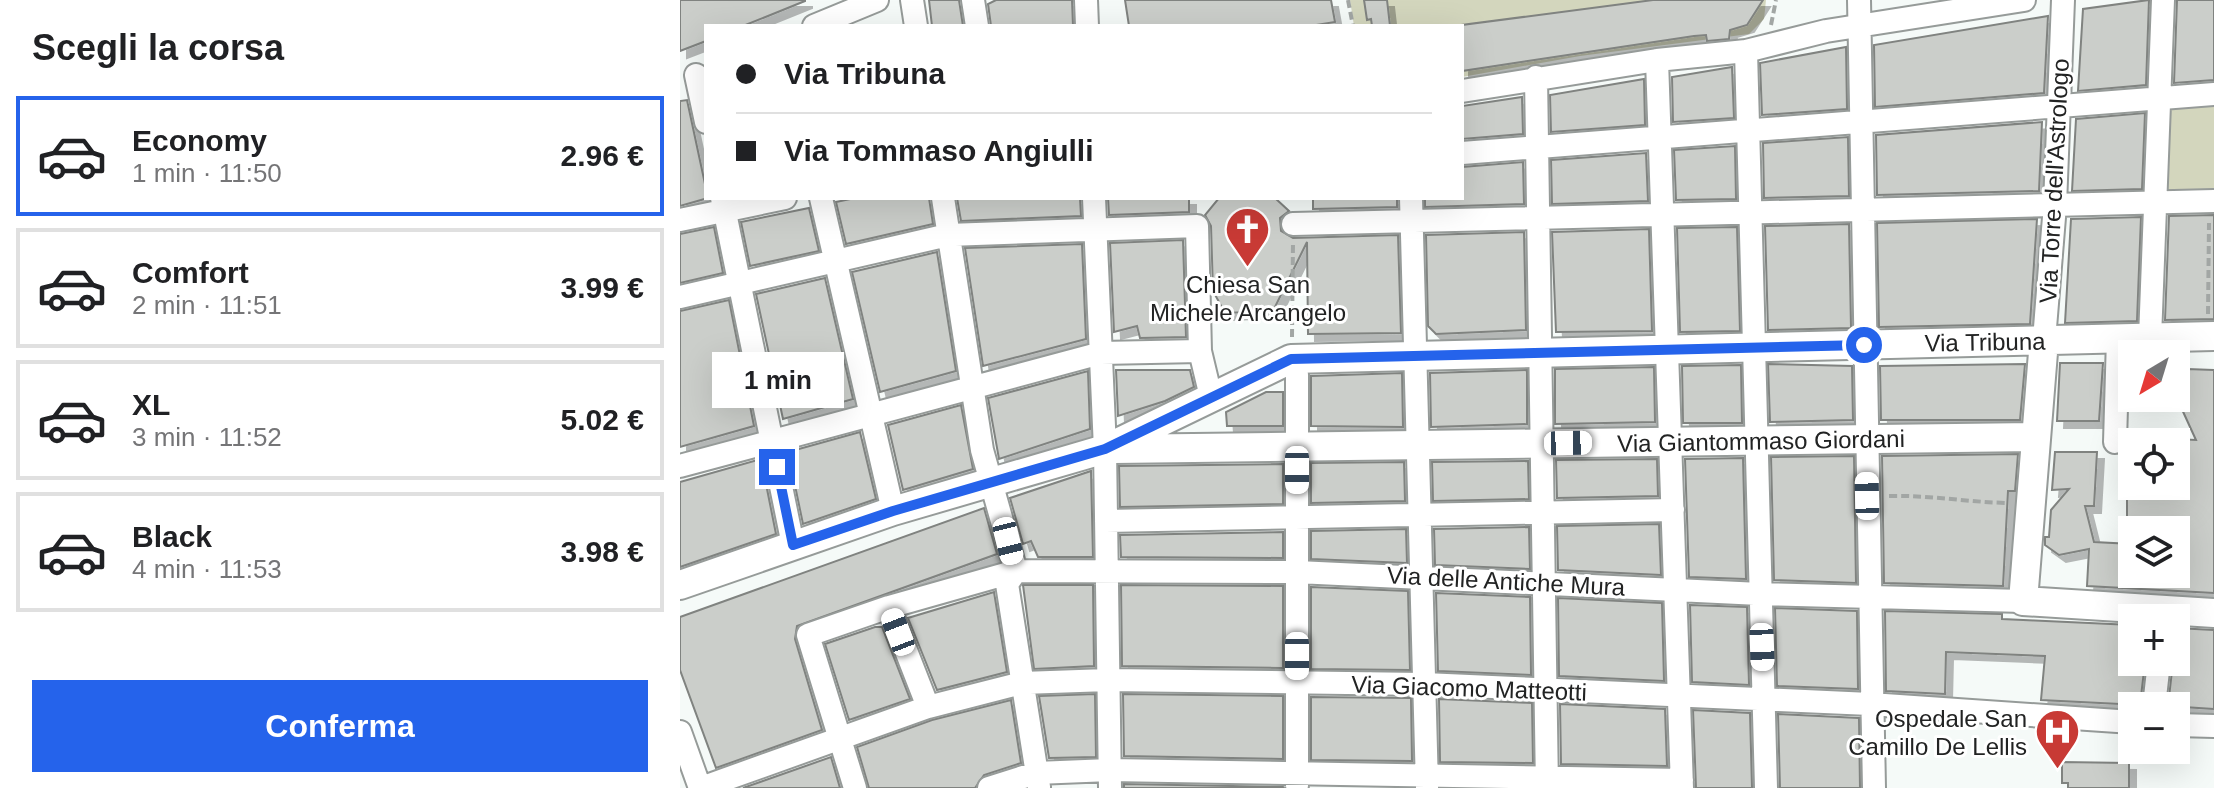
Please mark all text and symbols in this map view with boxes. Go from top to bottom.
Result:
text: Scegli la corsa [32,27,284,68]
text: Via Tribuna [784,57,945,90]
street label: Via Torre dell'Astrologo [2034,58,2074,304]
icon: car [36,120,108,192]
text: Economy [132,124,267,157]
text: Via Tommaso Angiulli [784,134,1094,167]
text: 2.96 € [561,139,644,172]
text: 1 min · 11:50 [132,158,282,188]
church icon: Chiesa San Michele Arcangelo [1224,206,1272,269]
icon: car [36,252,108,324]
text: Comfort [132,256,249,289]
text: 3.99 € [561,271,644,304]
place label: Chiesa San Michele Arcangelo [1150,271,1346,326]
text: 2 min · 11:51 [132,290,282,320]
route start [1846,327,1882,363]
street label: Via Tribuna [1924,327,2046,357]
north arrow [2118,340,2190,412]
map controls [2118,340,2190,764]
callout: 1 min [711,351,843,407]
text: 1 min [744,365,812,395]
icon: car [36,384,108,456]
text: XL [132,388,170,421]
text: 5.02 € [561,403,644,436]
text: 3 min · 11:52 [132,422,282,452]
street label: Via Giantommaso Giordani [1617,425,1905,457]
button: locate [2118,428,2190,500]
car [1544,431,1592,455]
car [1285,446,1309,494]
route end [759,449,795,485]
car [1855,472,1879,520]
car [991,515,1025,567]
icon: car [36,516,108,588]
button: layers [2118,516,2190,588]
text: Black [132,520,212,553]
text: 3.98 € [561,535,644,568]
text: 4 min · 11:53 [132,554,282,584]
street label: Via delle Antiche Mura [1386,561,1626,601]
button: + [2118,604,2190,676]
car [878,605,918,659]
car [1749,623,1775,671]
car [1285,632,1309,680]
street label: Via Giacomo Matteotti [1351,670,1587,706]
button: Conferma [32,680,648,772]
button: − [2118,692,2190,764]
place label: Ospedale San Camillo De Lellis [1848,705,2027,760]
hospital icon: Ospedale San Camillo De Lellis [2034,708,2082,771]

